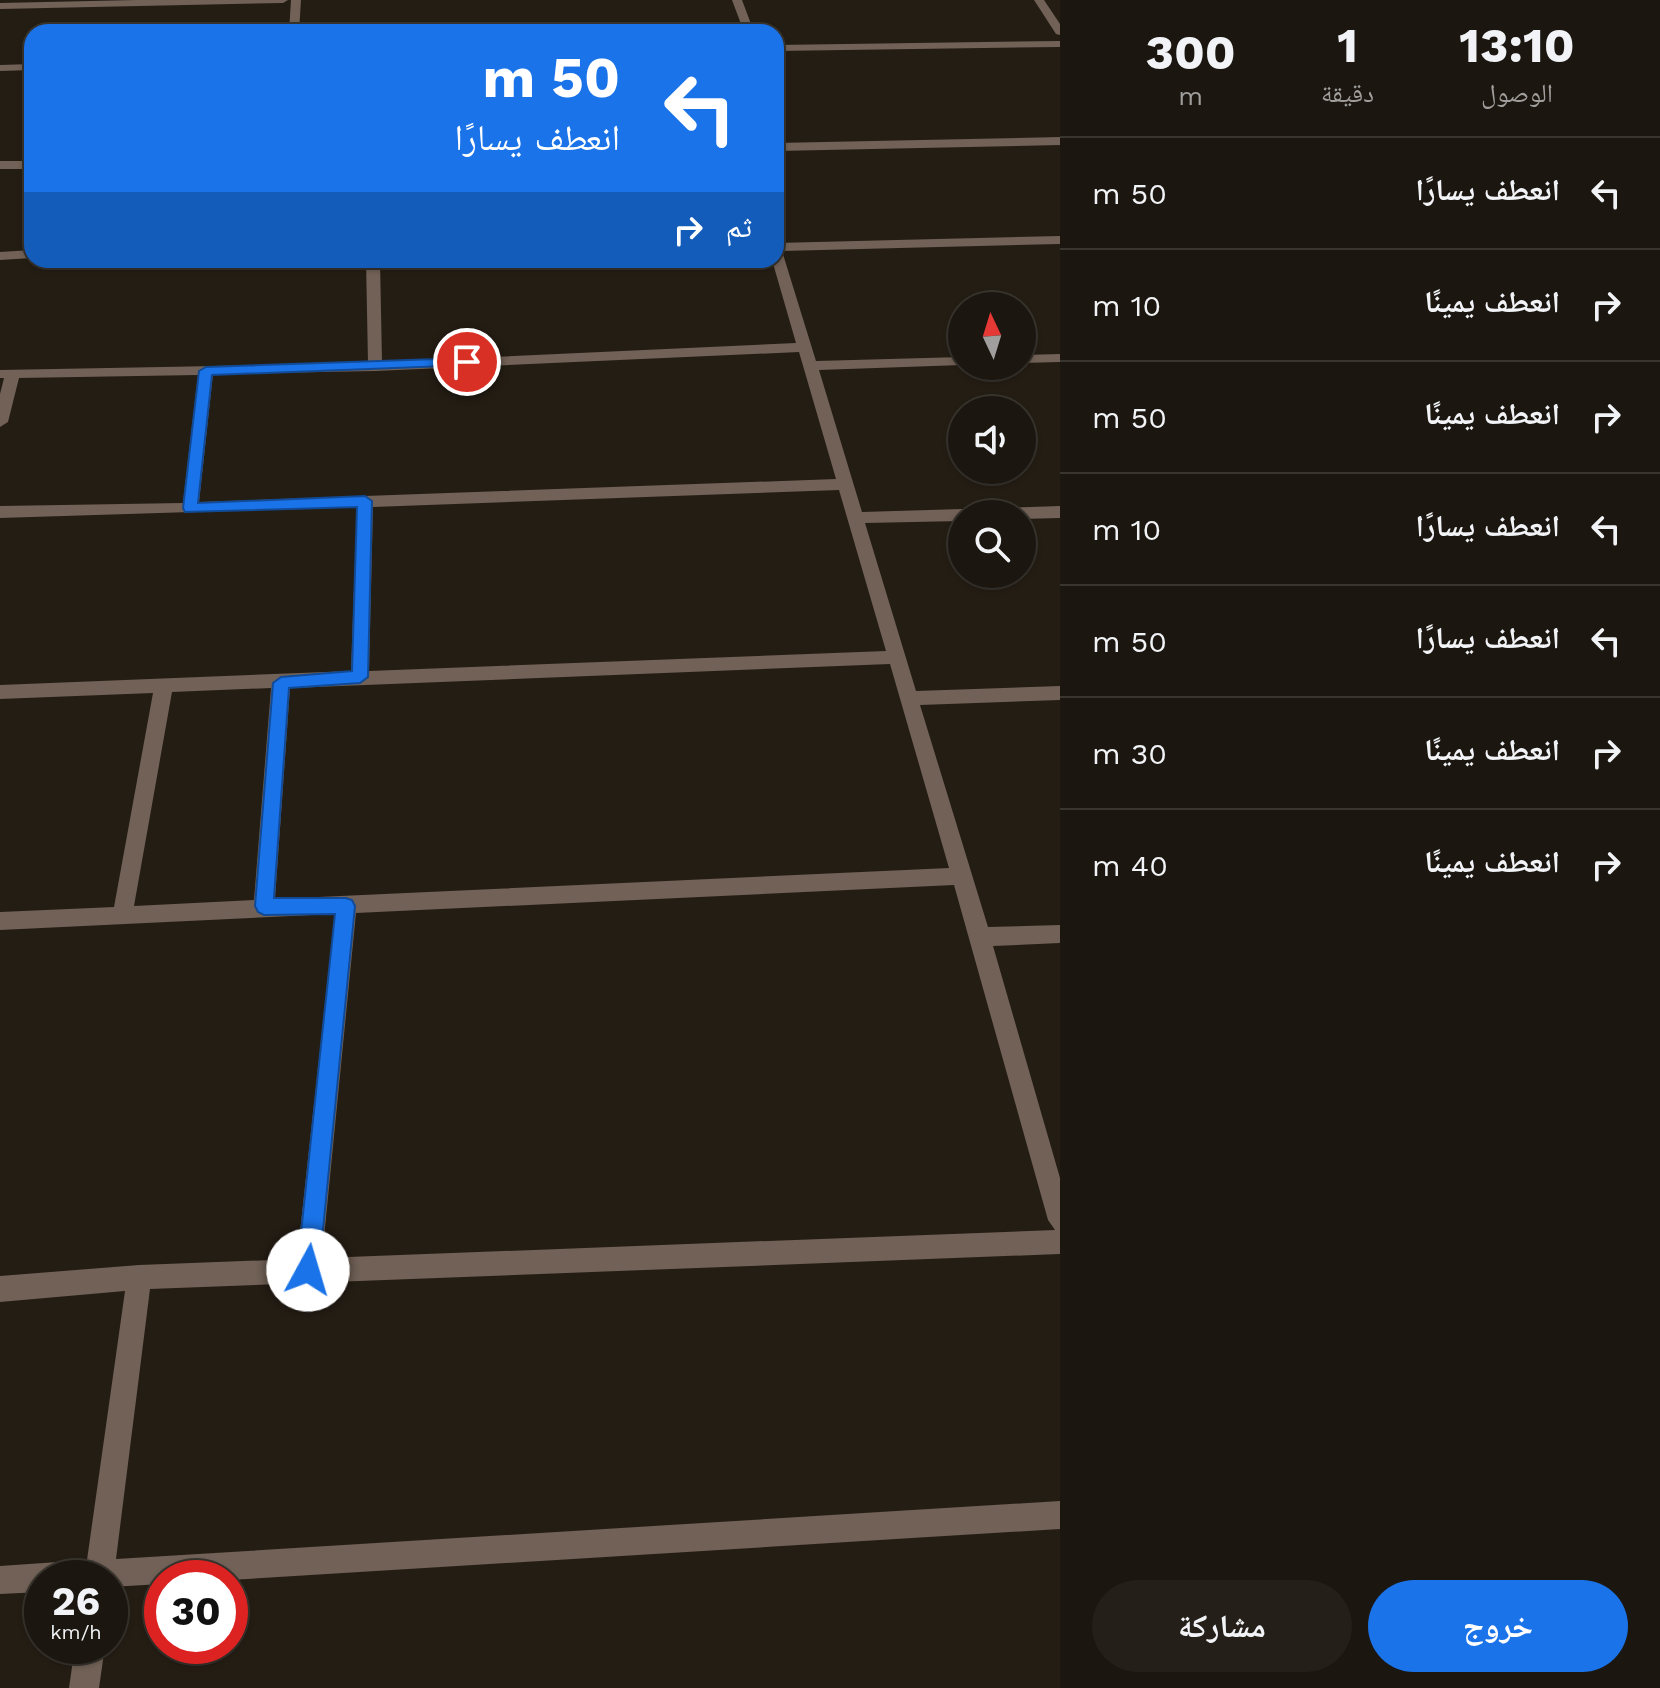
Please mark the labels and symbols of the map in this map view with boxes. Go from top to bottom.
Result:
north arrow [948,292,1036,380]
pin [433,328,501,396]
position arrow [266,1228,350,1312]
speed limit sign: 30 [144,1560,248,1664]

